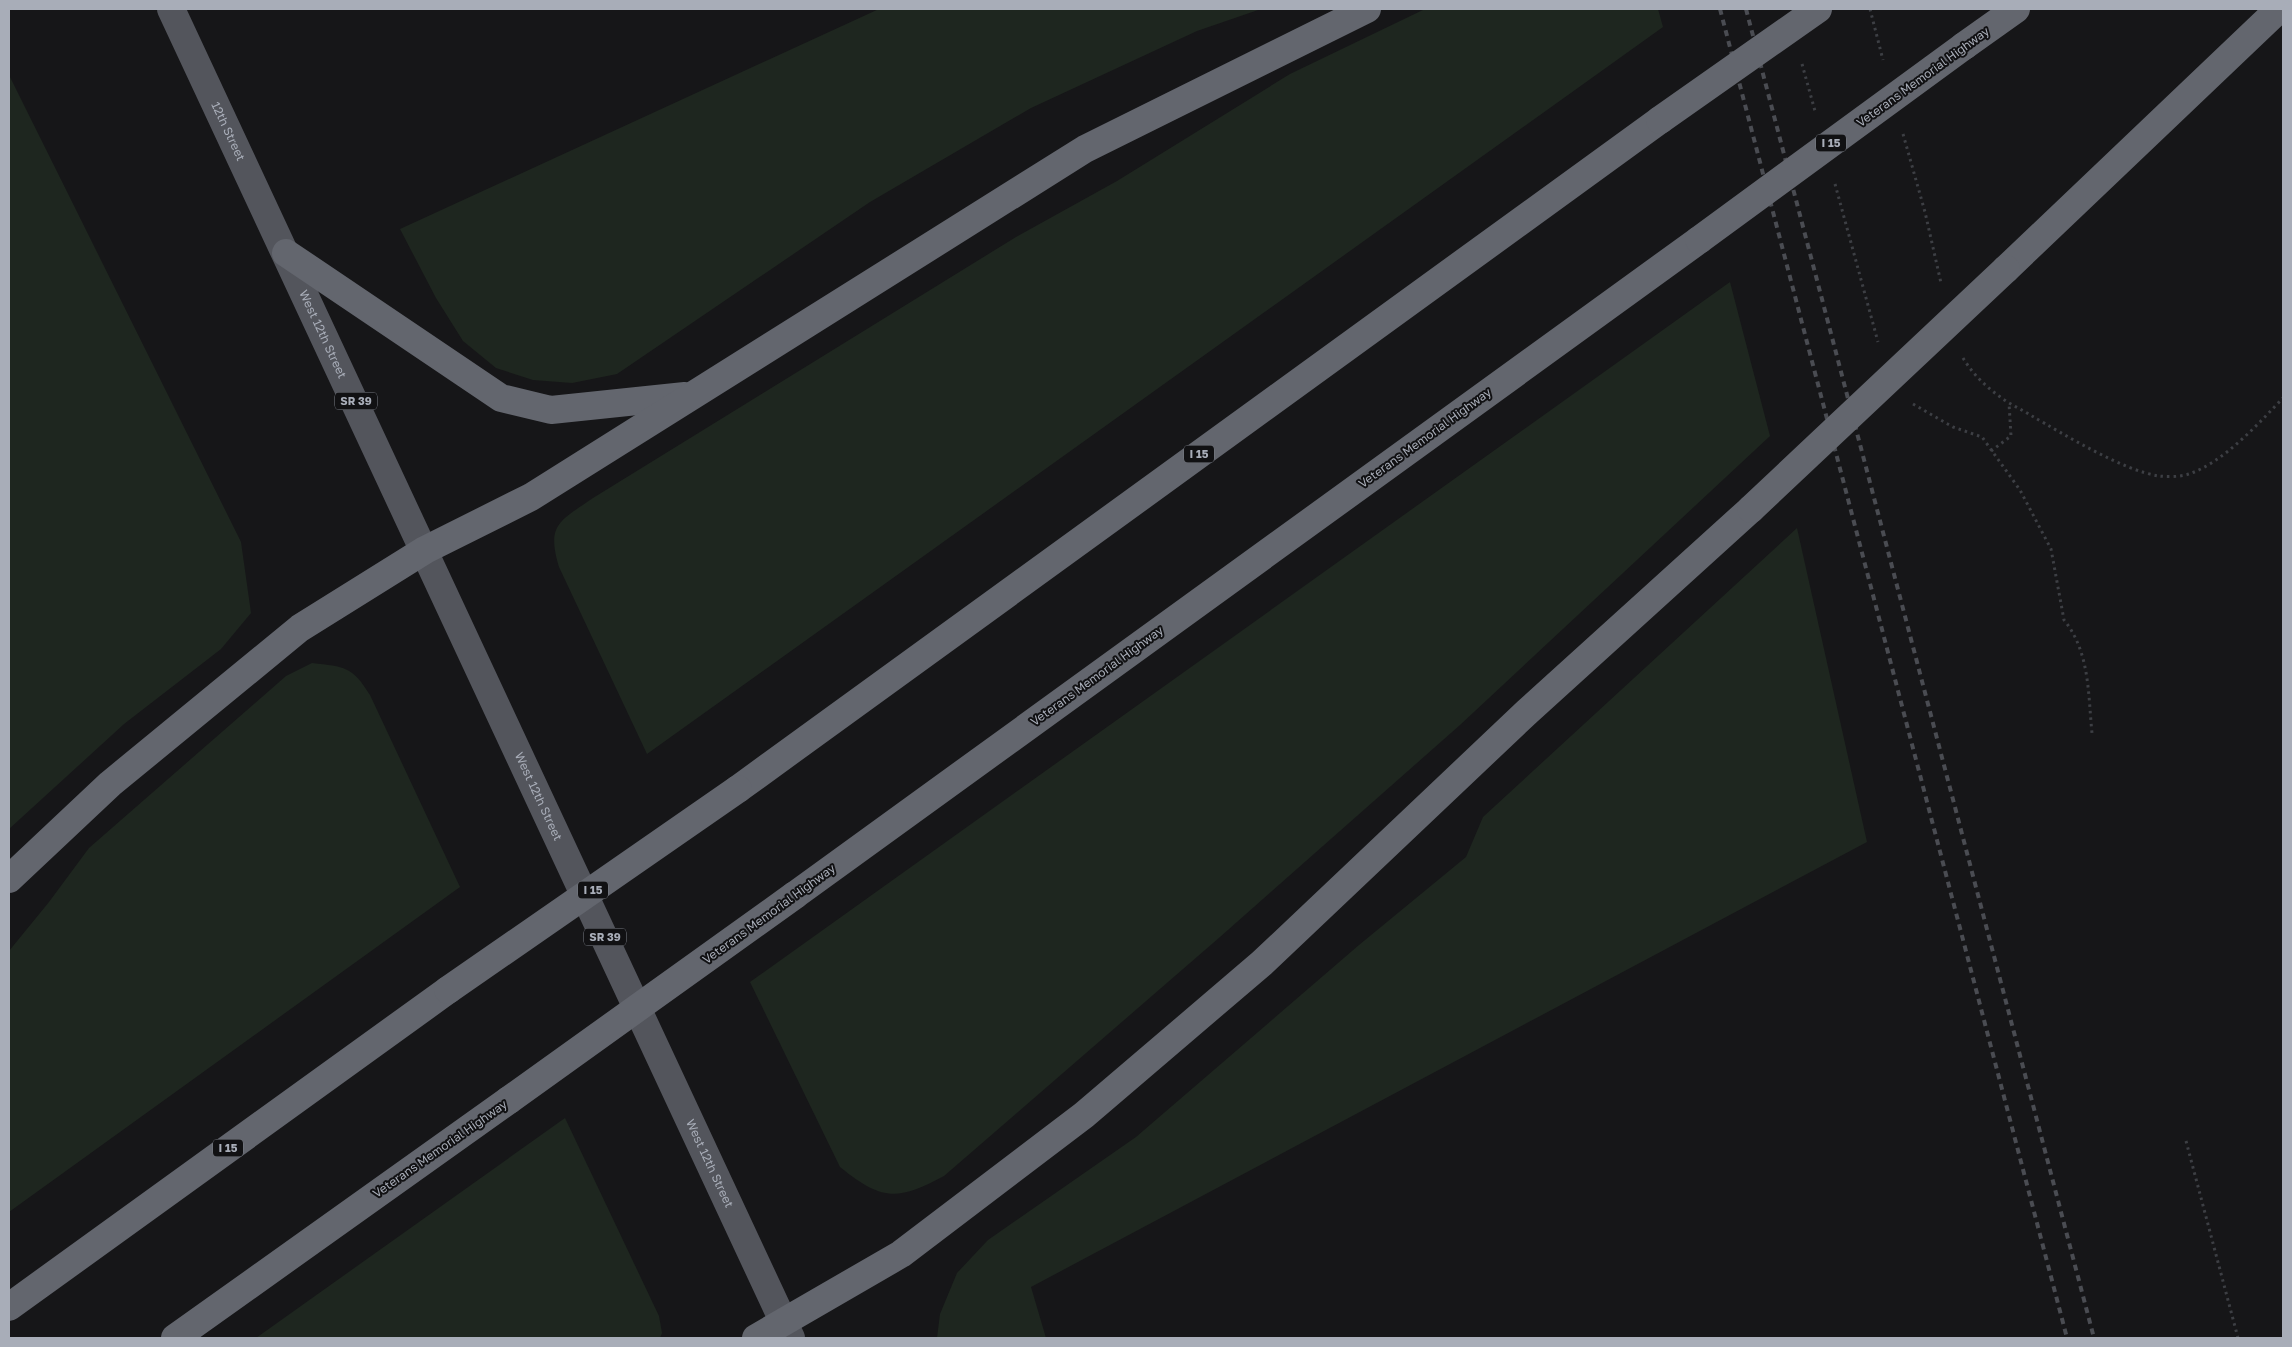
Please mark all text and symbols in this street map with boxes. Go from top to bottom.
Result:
street label: Veterans Memorial Highway [1853,23,1992,130]
street label: 12th Street [208,99,249,163]
road number: I 15 [1816,134,1846,152]
street label: West 12th Street [296,288,350,381]
street label: Veterans Memorial Highway [1355,384,1494,491]
road number: SR 39 [335,392,377,410]
road number: I 15 [1184,446,1214,462]
street label: Veterans Memorial Highway [1027,622,1166,729]
street label: West 12th Street [512,750,566,843]
street label: Veterans Memorial Highway [699,860,838,967]
road number: I 15 [578,882,608,898]
road number: SR 39 [584,929,626,946]
street label: Veterans Memorial Highway [370,1096,510,1201]
street label: West 12th Street [683,1117,737,1210]
road number: I 15 [213,1140,243,1156]

